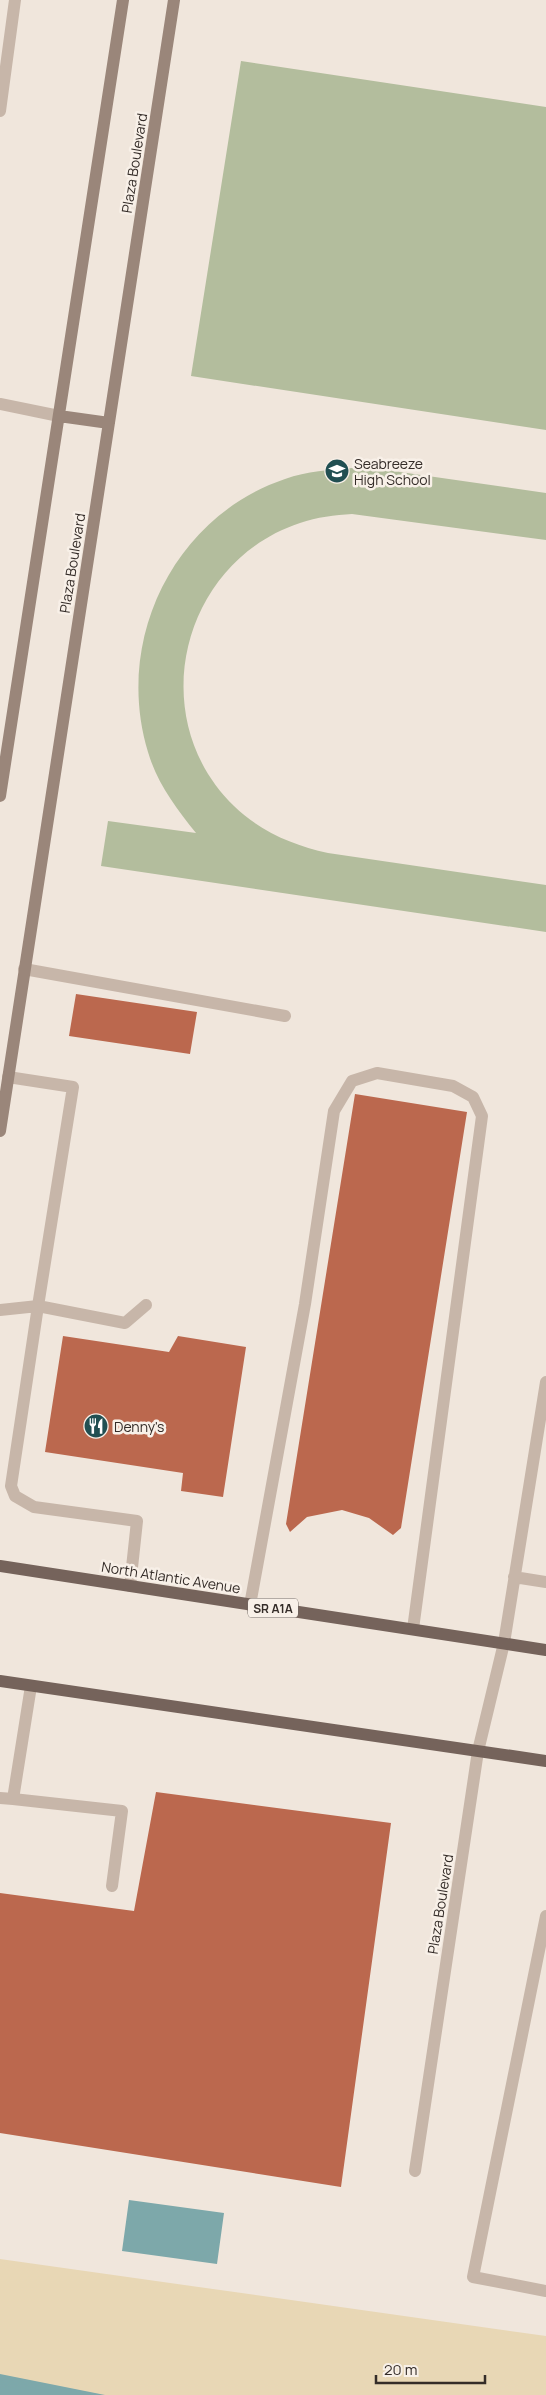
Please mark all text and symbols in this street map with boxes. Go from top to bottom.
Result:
street label: Plaza Boulevard [117,112,151,214]
place label: Seabreeze High School [354,454,431,489]
school or university icon: Seabreeze High School [324,458,350,484]
street label: Plaza Boulevard [55,512,89,614]
restaurant icon: Denny's [83,1413,109,1439]
place label: Denny's [114,1417,164,1436]
street label: North Atlantic Avenue [100,1557,242,1597]
road number: SR A1A [248,1599,298,1618]
street label: Plaza Boulevard [423,1853,457,1955]
scale bar [376,2352,485,2384]
text: 20 m [384,2359,417,2380]

